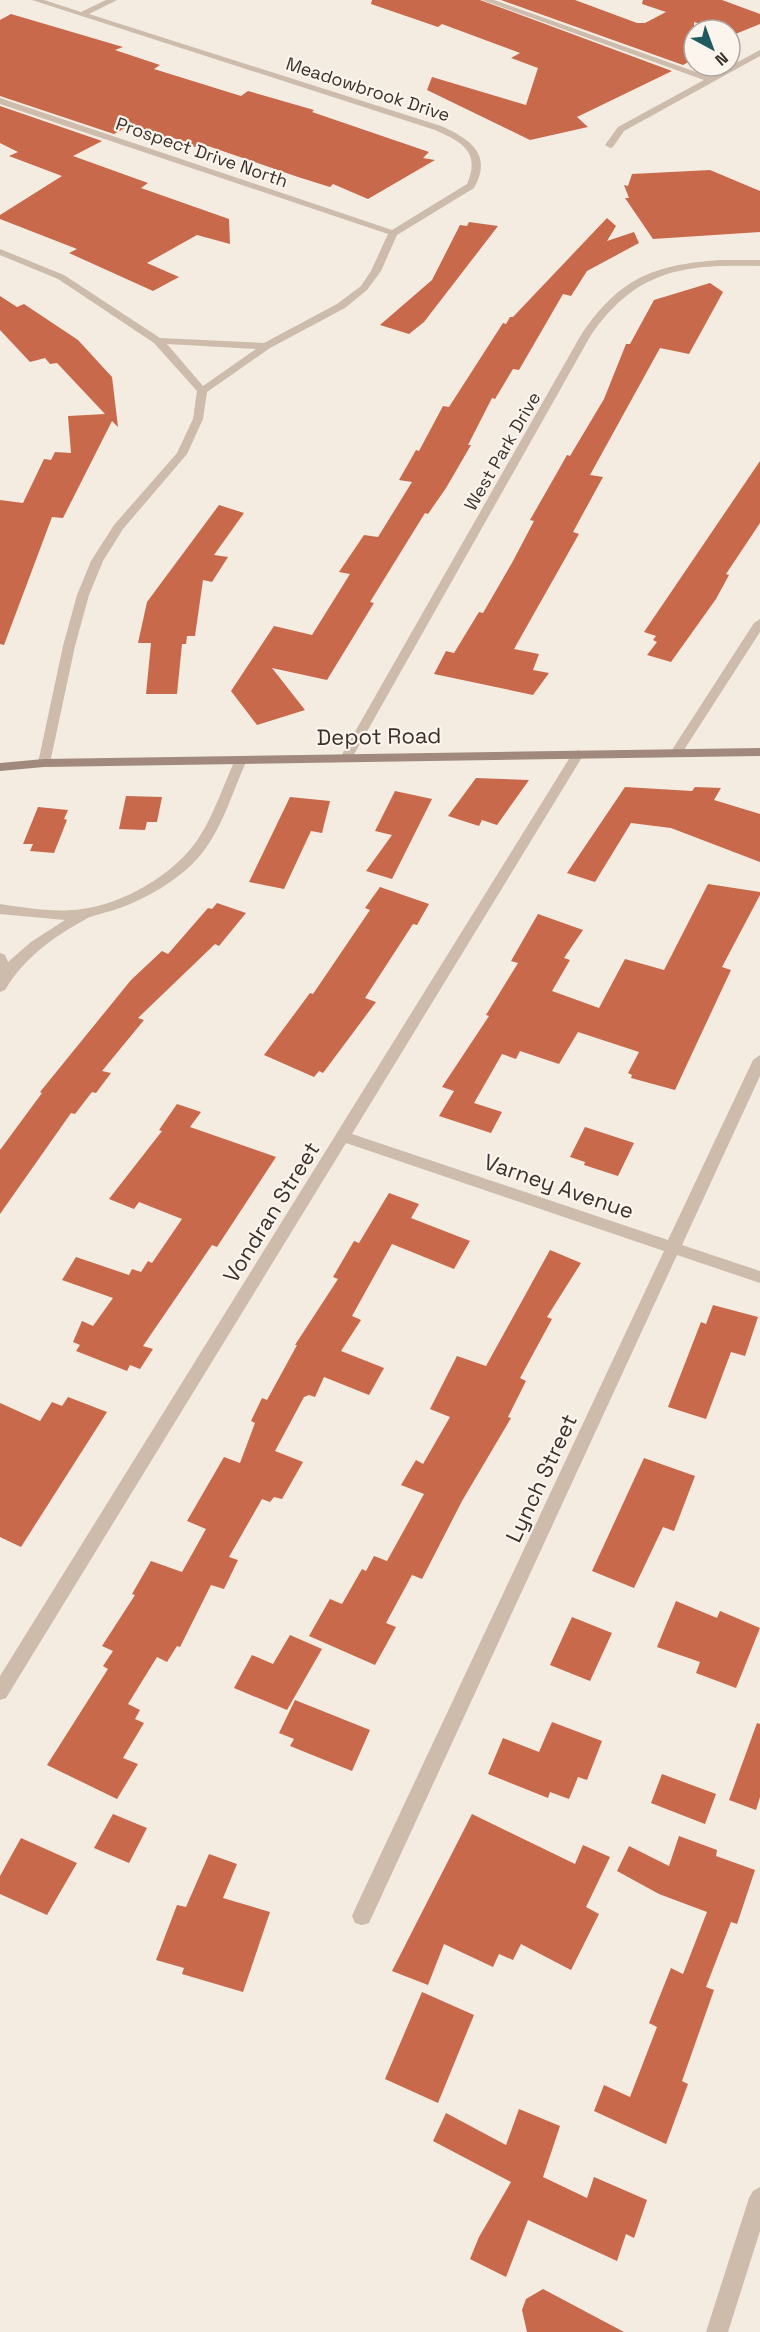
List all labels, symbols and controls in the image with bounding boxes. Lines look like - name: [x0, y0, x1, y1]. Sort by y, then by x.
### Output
- north arrow: [682, 18, 742, 78]
- text: N: [711, 47, 732, 70]
- street label: Meadowbrook Drive: [283, 52, 453, 126]
- street label: Prospect Drive North: [113, 112, 291, 192]
- street label: West Park Drive: [459, 387, 545, 515]
- street label: Depot Road: [316, 721, 442, 751]
- street label: Vondran Street: [216, 1136, 326, 1288]
- street label: Varney Avenue: [480, 1147, 638, 1225]
- street label: Lynch Street: [499, 1409, 583, 1547]

